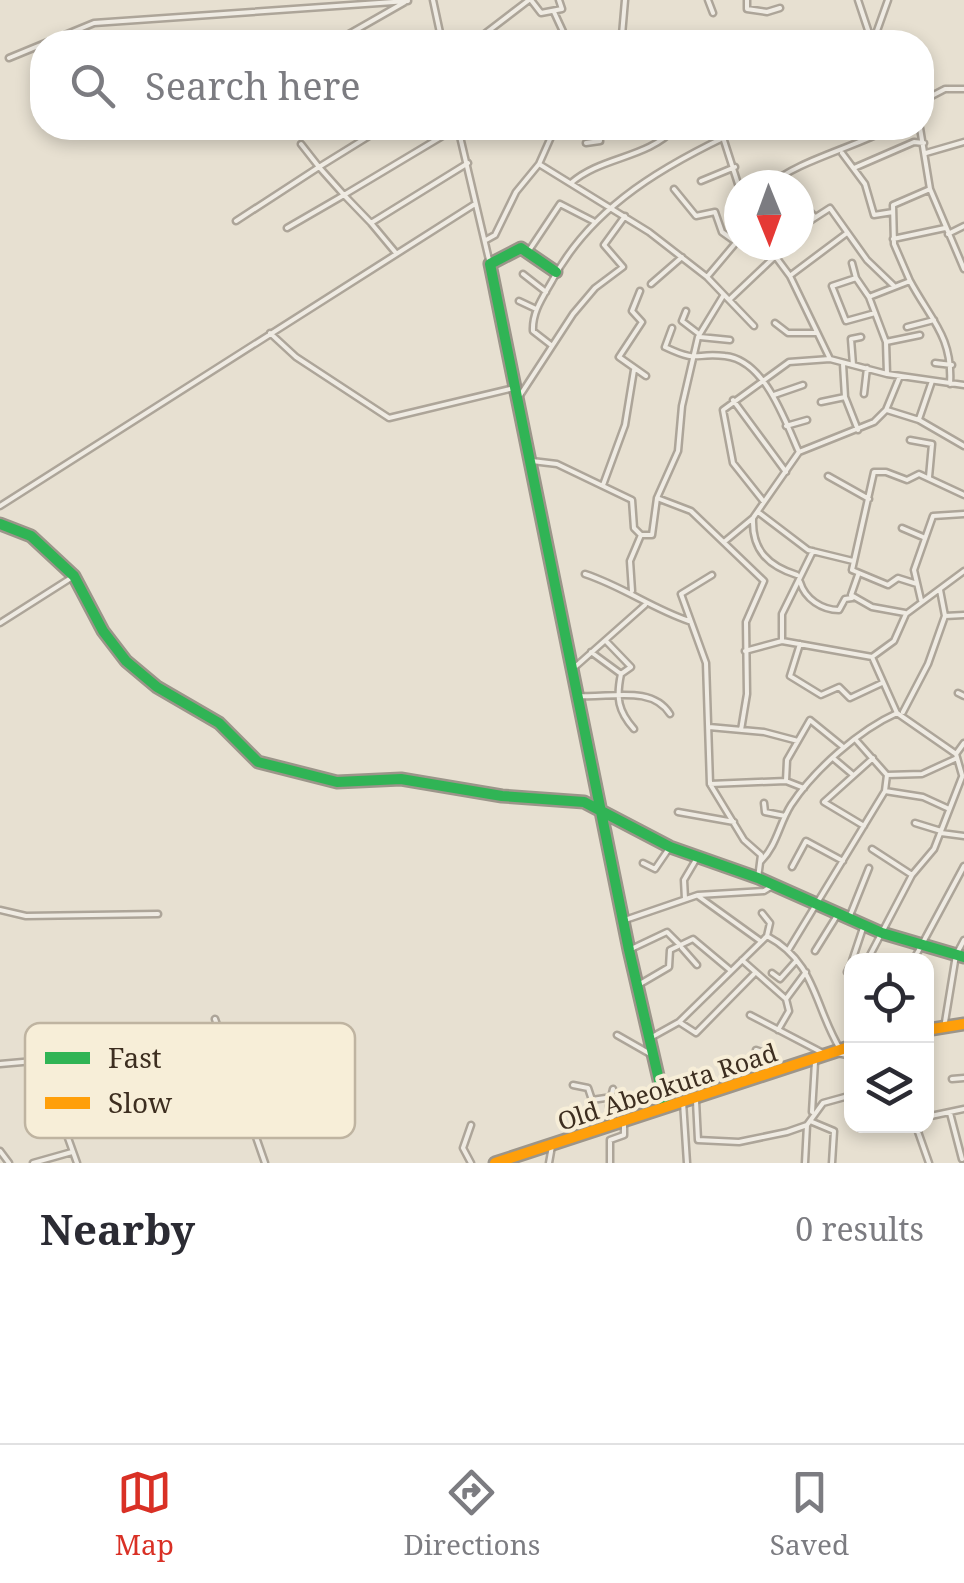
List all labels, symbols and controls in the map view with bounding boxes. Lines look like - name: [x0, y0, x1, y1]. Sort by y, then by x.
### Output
- search box: [30, 30, 934, 140]
- icon: search: [65, 58, 120, 113]
- text: Search here: [145, 59, 361, 111]
- north arrow: [724, 170, 814, 260]
- map controls: [844, 953, 934, 1133]
- button: locate: [844, 953, 934, 1043]
- legend: [25, 1023, 355, 1138]
- street label: Old Abeokuta Road: [553, 1034, 781, 1138]
- text: Fast: [108, 1038, 162, 1076]
- button: layers: [844, 1043, 934, 1133]
- text: Slow: [108, 1083, 173, 1121]
- text: Nearby: [40, 1200, 195, 1257]
- text: 0 results: [795, 1207, 924, 1250]
- tab: Map: [115, 1465, 174, 1563]
- tab: Directions: [403, 1465, 540, 1563]
- tab: Saved: [770, 1465, 849, 1563]

